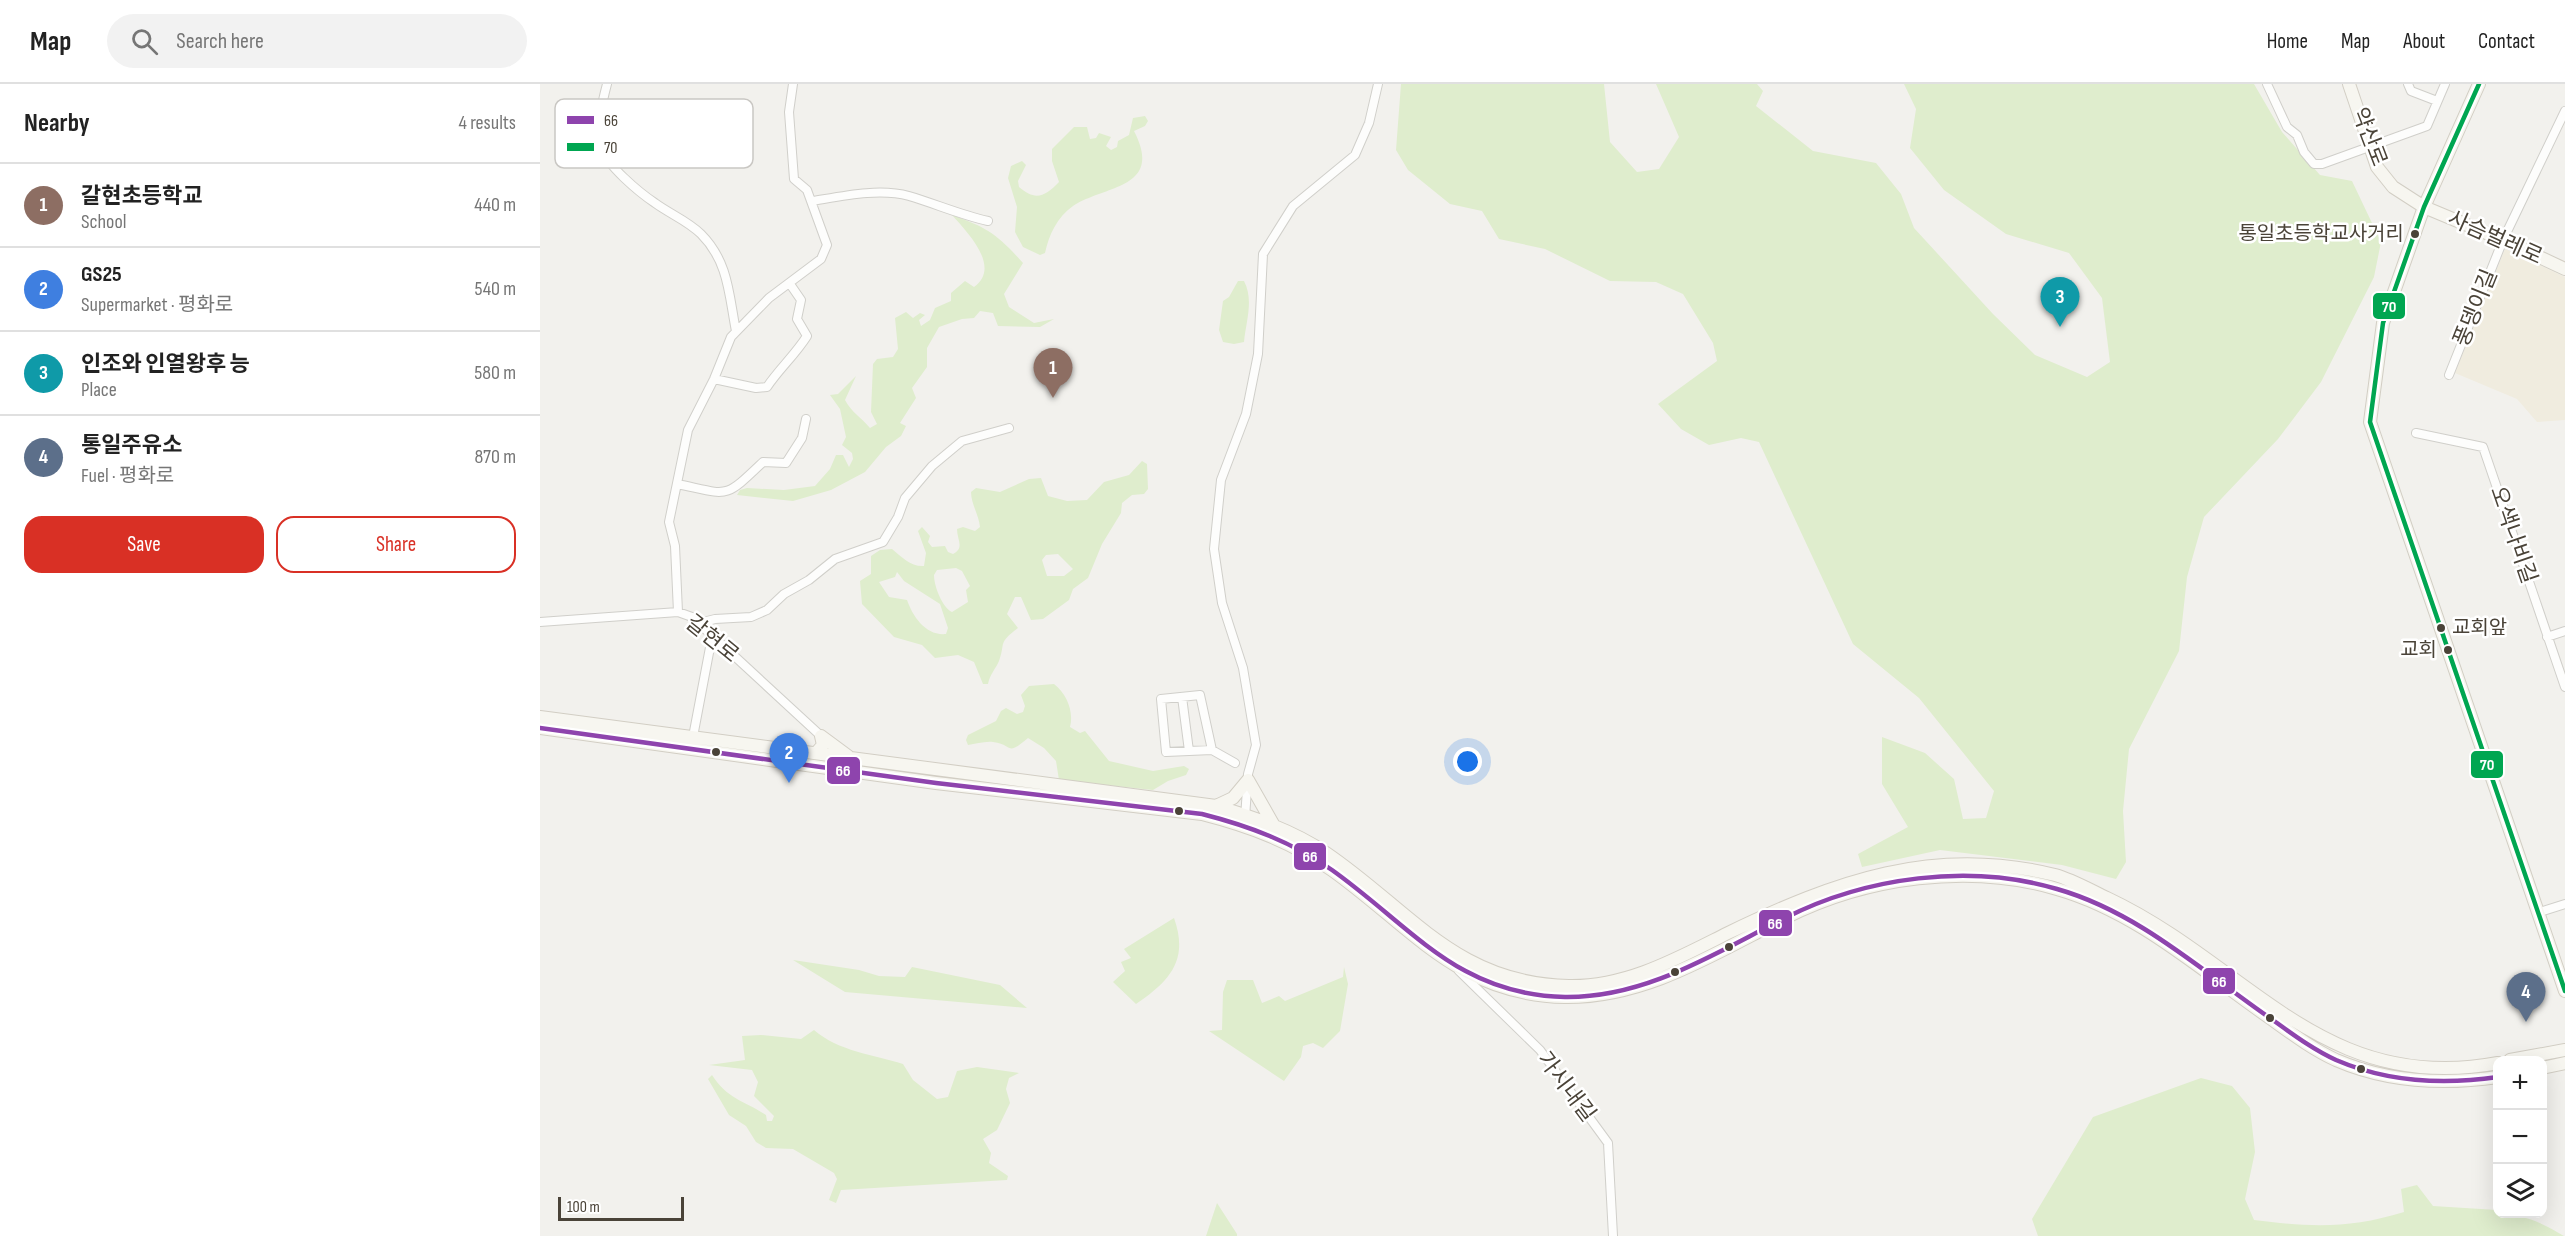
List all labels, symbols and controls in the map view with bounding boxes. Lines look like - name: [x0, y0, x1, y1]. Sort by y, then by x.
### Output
- search box: [107, 14, 527, 68]
- text: Map: [30, 25, 71, 58]
- icon: search: [128, 25, 161, 58]
- text: Search here: [176, 28, 264, 55]
- text: Home: [2267, 29, 2308, 54]
- text: Map: [2341, 29, 2370, 54]
- text: About: [2403, 29, 2445, 54]
- text: Contact: [2478, 29, 2535, 54]
- legend: [555, 99, 753, 168]
- street label: 약산로: [2346, 104, 2392, 170]
- text: Nearby: [24, 108, 90, 139]
- text: 4 results: [459, 111, 516, 135]
- text: 66: [604, 112, 618, 131]
- text: 70: [604, 139, 618, 158]
- text: 갈현초등학교: [81, 183, 202, 210]
- text: 1: [40, 193, 47, 217]
- text: 440 m: [474, 193, 516, 217]
- street label: 사슴벌레로: [2443, 205, 2547, 271]
- text: School: [81, 210, 126, 234]
- place label: 통일초등학교사거리: [2238, 222, 2404, 246]
- marker: 통일초등학교사거리: [2409, 228, 2421, 240]
- text: GS25: [81, 261, 122, 288]
- street label: 풍뎅이길: [2448, 265, 2504, 351]
- text: 2: [39, 277, 48, 301]
- text: 540 m: [475, 277, 516, 301]
- pin: 3: [2040, 278, 2080, 327]
- line badge: 70: [2372, 292, 2406, 320]
- text: Supermarket · 평화로: [81, 293, 233, 317]
- text: 70: [2382, 298, 2396, 317]
- pin: 1: [1034, 348, 1072, 398]
- text: 인조와 인열왕후 능: [81, 351, 250, 378]
- text: 3: [39, 361, 48, 385]
- text: 580 m: [474, 361, 516, 385]
- text: Place: [81, 378, 117, 402]
- text: 통일주유소: [81, 432, 182, 459]
- text: 4: [39, 445, 48, 469]
- text: 870 m: [474, 445, 516, 469]
- text: Fuel · 평화로: [81, 464, 174, 488]
- street label: 오색나비길: [2484, 483, 2542, 587]
- button: Save: [24, 516, 264, 573]
- button: Share: [276, 516, 516, 573]
- street label: 갈현로: [680, 609, 744, 669]
- place label: 교회앞: [2452, 616, 2507, 640]
- marker: 교회앞: [2435, 622, 2447, 634]
- place label: 교회: [2400, 638, 2437, 662]
- marker: 교회: [2442, 644, 2454, 656]
- pin: 2: [770, 734, 808, 783]
- unlabelled marker: [710, 746, 722, 758]
- your location: [1453, 747, 1482, 776]
- line badge: 70: [2470, 750, 2504, 779]
- line badge: 66: [826, 756, 861, 785]
- text: 70: [2480, 756, 2494, 775]
- text: 66: [835, 762, 851, 781]
- unlabelled marker: [1173, 805, 1185, 817]
- line badge: 66: [1293, 842, 1327, 871]
- text: 66: [1302, 848, 1318, 867]
- line badge: 66: [1758, 909, 1793, 937]
- text: 66: [1767, 915, 1783, 934]
- unlabelled marker: [1723, 941, 1735, 953]
- unlabelled marker: [1669, 966, 1681, 978]
- line badge: 66: [2202, 967, 2236, 995]
- pin: 4: [2506, 972, 2546, 1022]
- text: 66: [2211, 973, 2227, 992]
- unlabelled marker: [2264, 1012, 2276, 1024]
- street label: 가시내길: [1531, 1047, 1601, 1127]
- map controls: [2493, 1056, 2547, 1218]
- button: +: [2493, 1056, 2547, 1110]
- unlabelled marker: [2355, 1063, 2367, 1075]
- button: −: [2493, 1110, 2547, 1164]
- button: layers: [2493, 1164, 2547, 1218]
- scale bar: [558, 1194, 684, 1222]
- text: 100 m: [567, 1198, 600, 1217]

